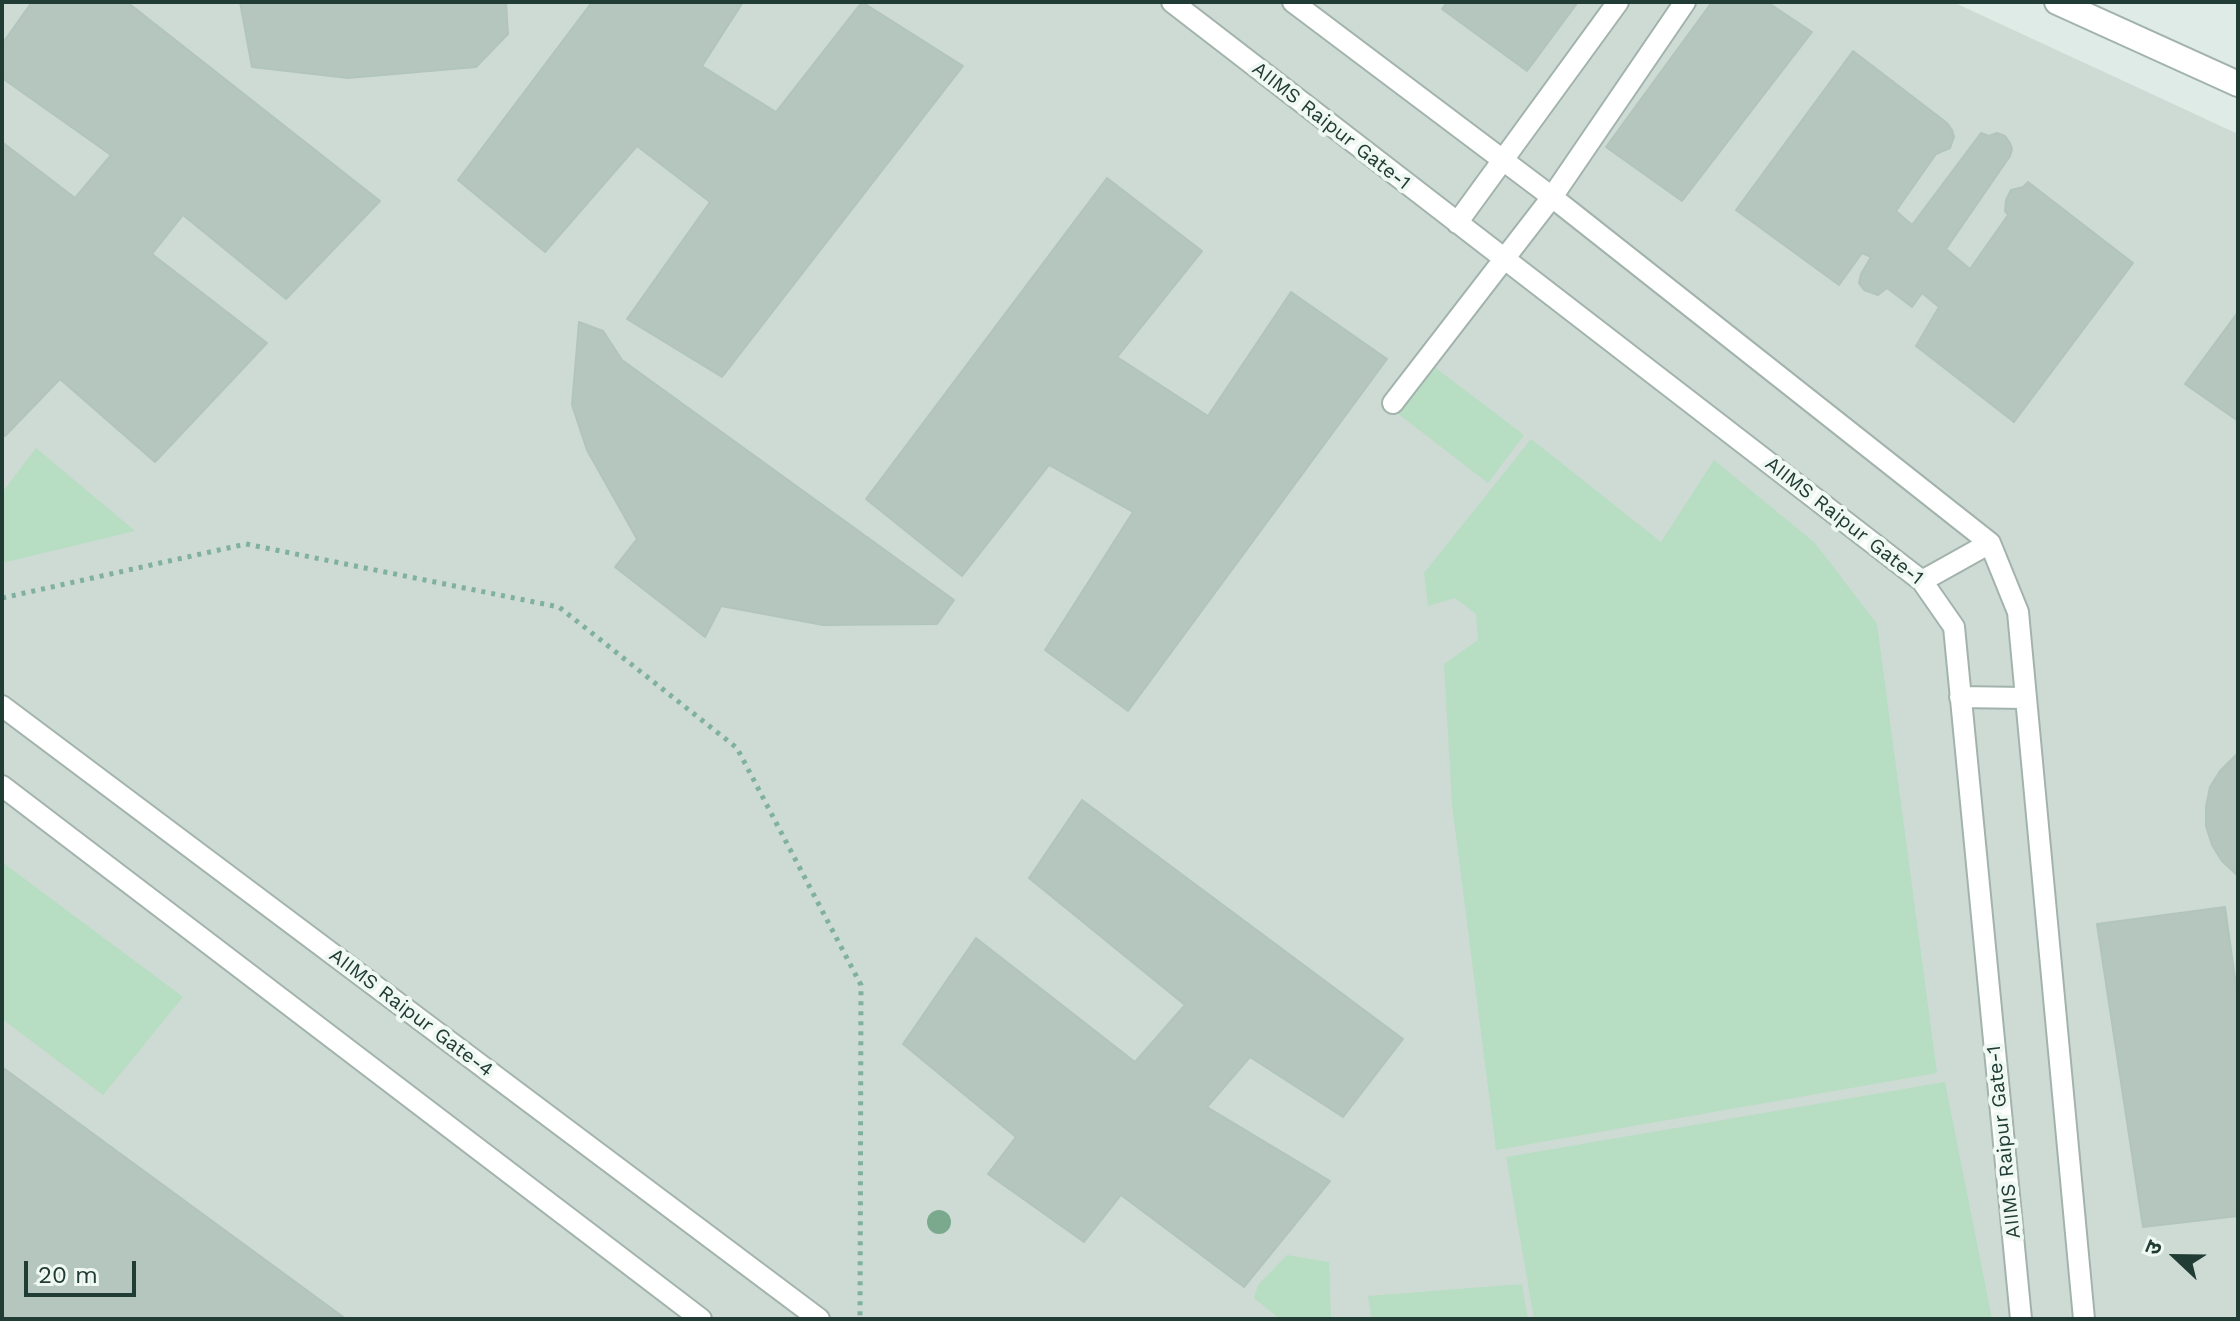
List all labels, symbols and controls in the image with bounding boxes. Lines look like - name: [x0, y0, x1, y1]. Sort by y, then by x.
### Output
- street label: AIIMS Raipur Gate-1: [1247, 57, 1415, 195]
- street label: AIIMS Raipur Gate-1: [1760, 452, 1928, 590]
- street label: AIIMS Raipur Gate-4: [324, 943, 498, 1083]
- street label: AIIMS Raipur Gate-1: [1982, 1044, 2026, 1240]
- north arrow: [2136, 1217, 2216, 1297]
- text: उ: [2139, 1237, 2167, 1258]
- scale bar: [28, 1245, 140, 1295]
- text: 20 m: [38, 1261, 98, 1289]

